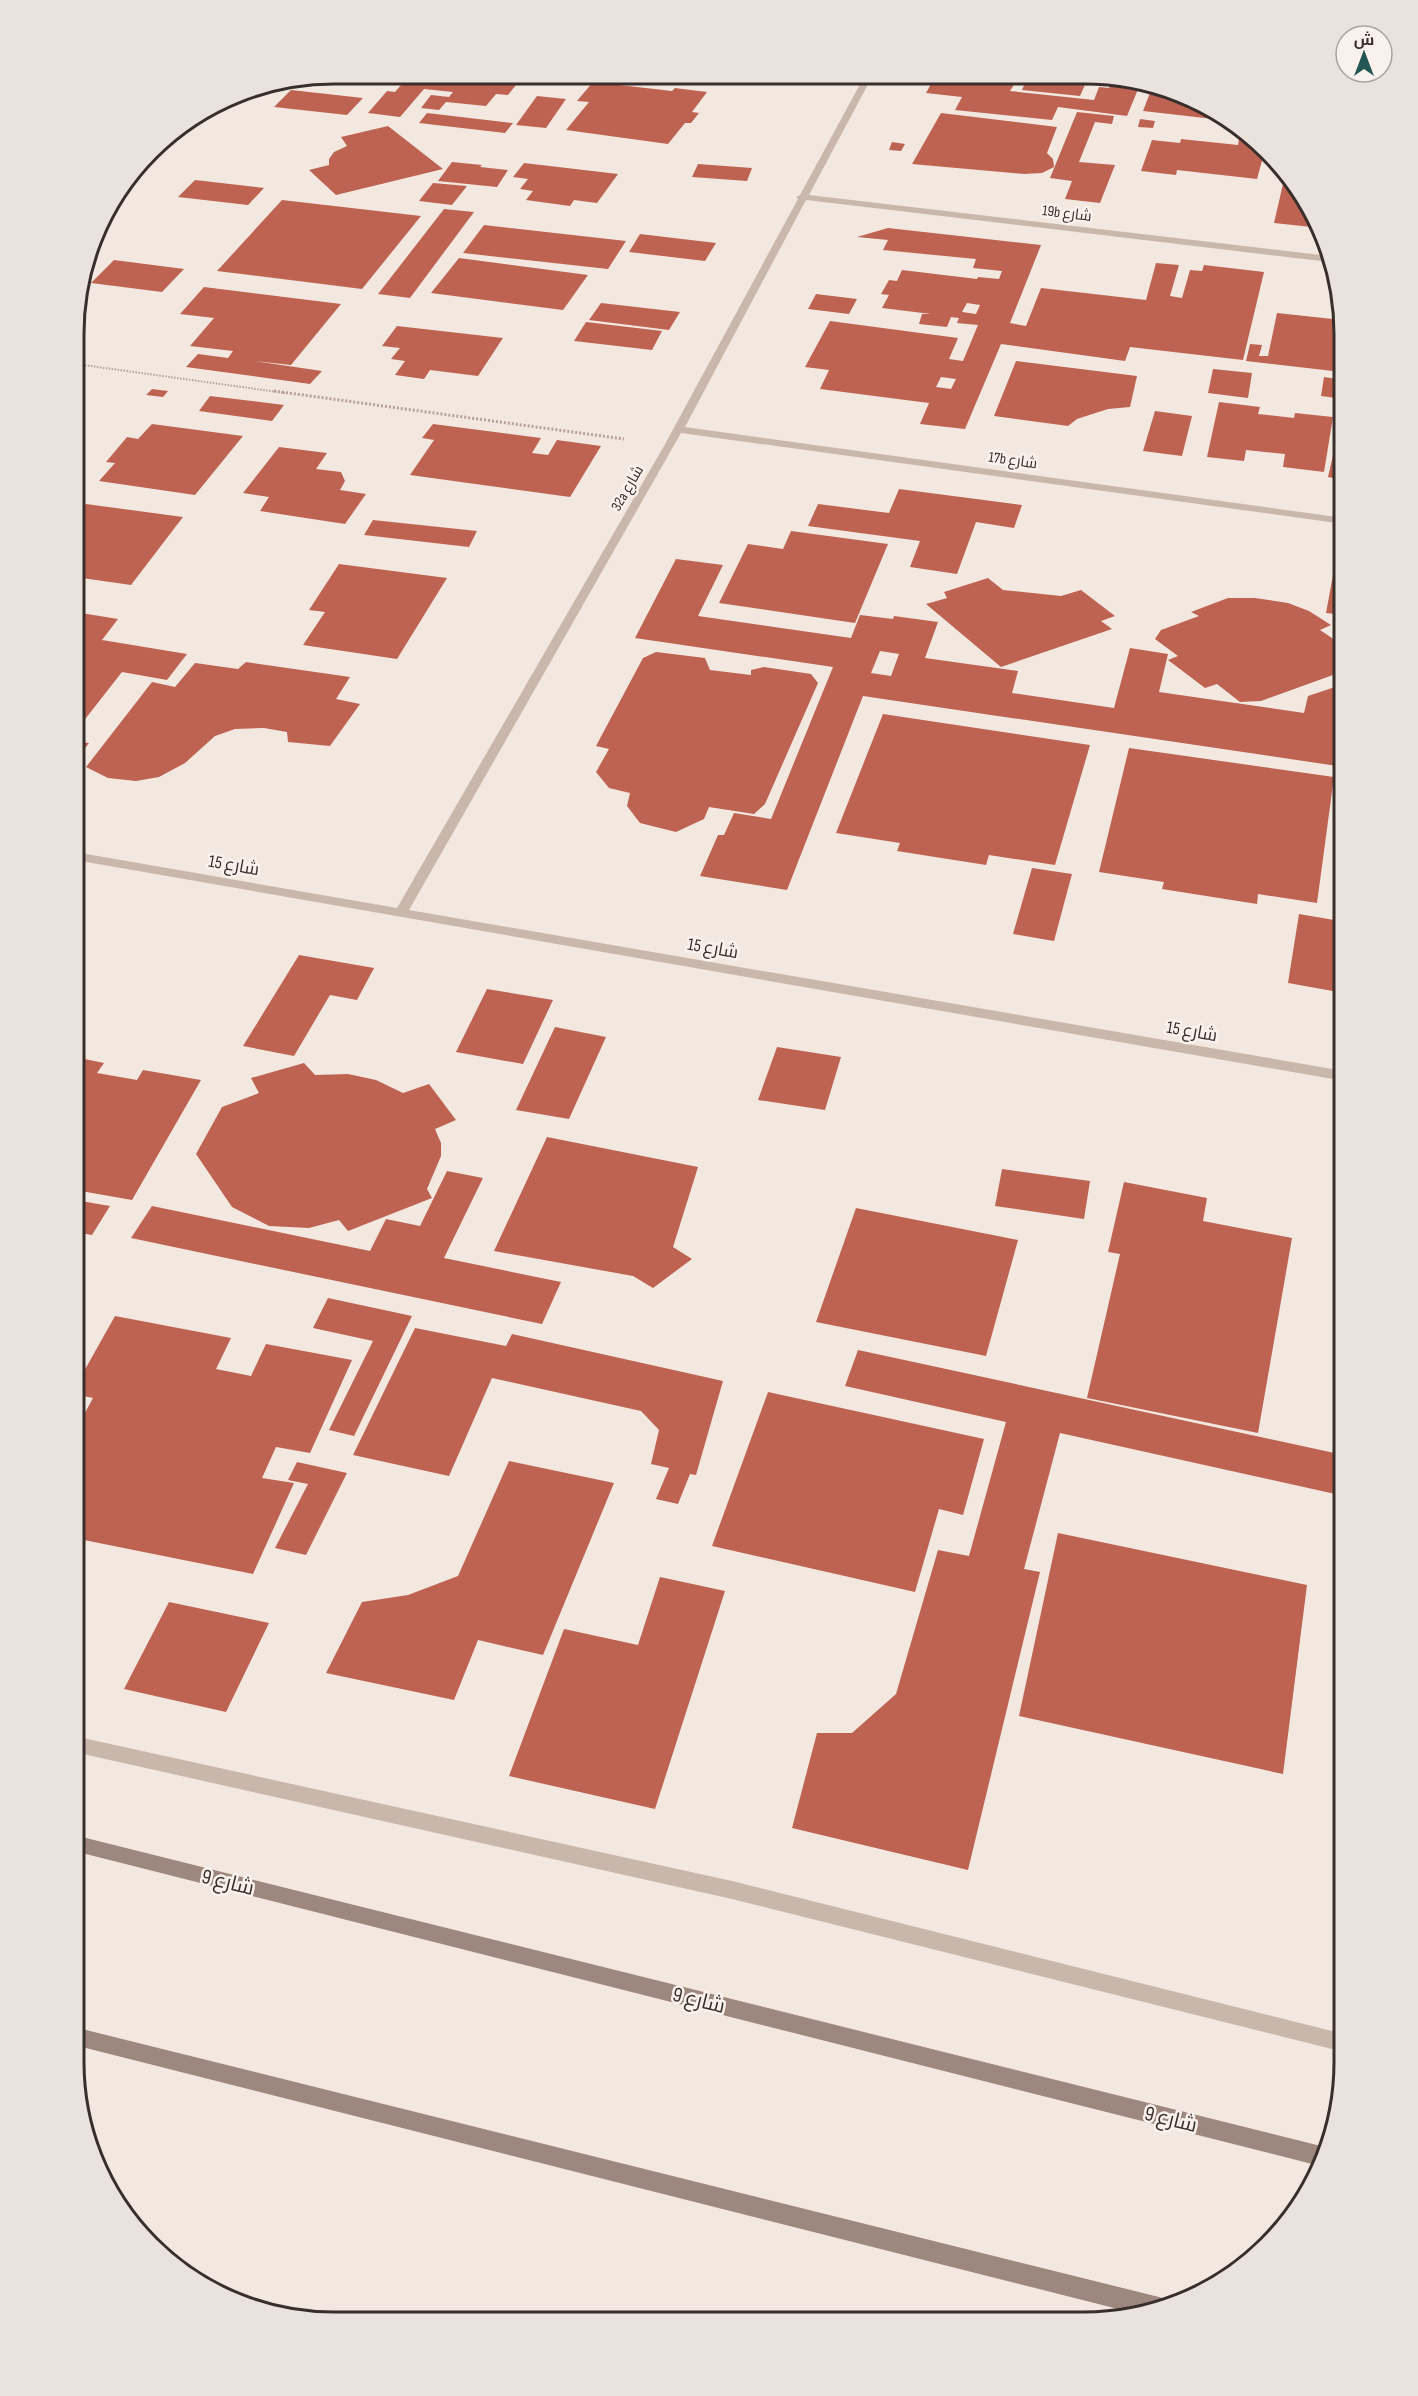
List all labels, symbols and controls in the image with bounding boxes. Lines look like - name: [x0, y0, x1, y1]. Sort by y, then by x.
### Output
- north arrow: [1334, 24, 1394, 84]
- text: ش: [1354, 31, 1374, 50]
- street label: 19b شارع: [1041, 201, 1093, 227]
- street label: 17b شارع: [987, 448, 1038, 474]
- street label: 32a شارع: [607, 462, 649, 515]
- street label: شارع 15: [207, 851, 261, 881]
- street label: شارع 15: [686, 934, 740, 964]
- street label: شارع 15: [1165, 1017, 1219, 1047]
- street label: شارع 9: [199, 1864, 257, 1902]
- street label: شارع 9: [670, 1982, 728, 2020]
- street label: شارع 9: [1142, 2101, 1200, 2139]

